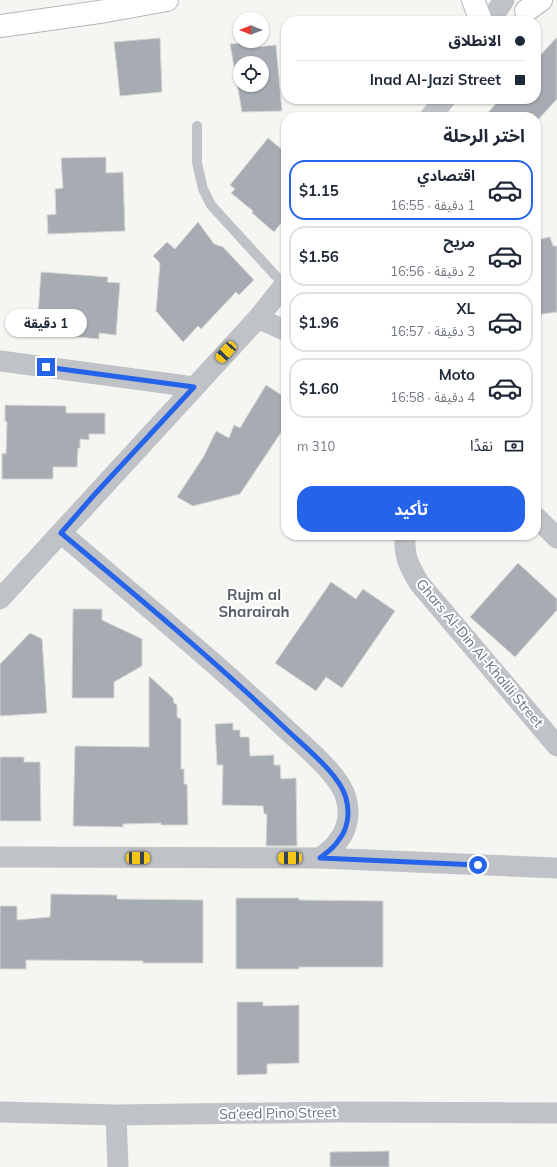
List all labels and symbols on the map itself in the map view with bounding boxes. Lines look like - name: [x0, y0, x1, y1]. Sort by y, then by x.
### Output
- north arrow: [233, 12, 269, 48]
- callout: 1 دقيقة: [5, 309, 87, 337]
- car: [214, 339, 238, 365]
- route end: [37, 358, 55, 376]
- street label: Ghars Al-Din Al-Khalili Street: [413, 575, 548, 731]
- district label: Rujm al Sharairah: [218, 585, 290, 621]
- car: [126, 852, 150, 864]
- car: [278, 852, 302, 864]
- route start: [469, 856, 487, 874]
- street label: Sa‘eed Pino Street: [219, 1103, 337, 1123]

